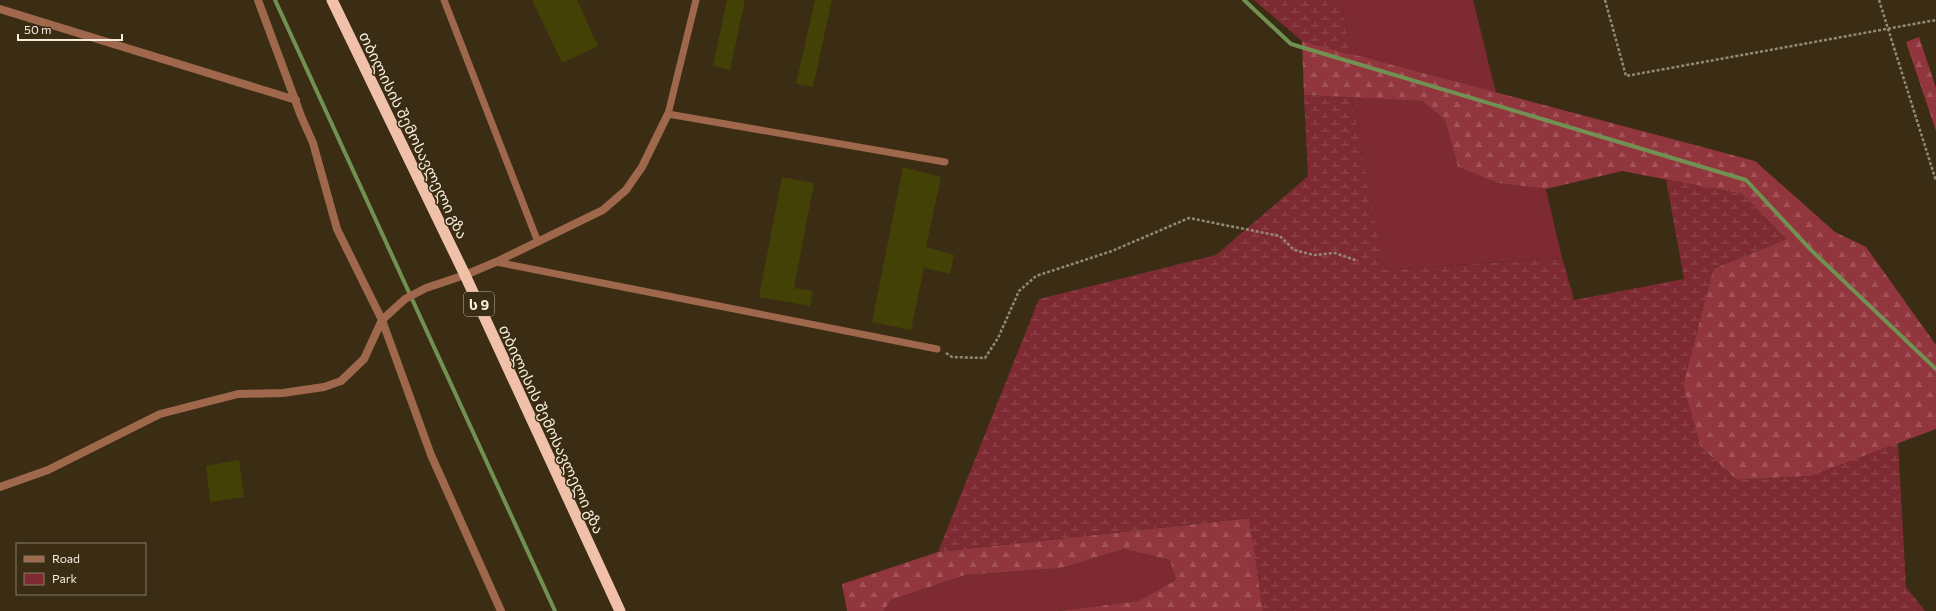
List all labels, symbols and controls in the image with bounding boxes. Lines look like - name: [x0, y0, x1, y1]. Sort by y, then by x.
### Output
- scale bar: [18, 16, 122, 42]
- text: 50 m: [24, 22, 52, 36]
- street label: თბილისის შემოსავლელი გზა: [355, 28, 472, 242]
- road number: ს 9: [464, 292, 494, 316]
- street label: თბილისის შემოსავლელი გზა: [495, 322, 608, 537]
- legend: [16, 543, 146, 595]
- text: Road: [52, 551, 80, 565]
- text: Park: [52, 571, 78, 585]

